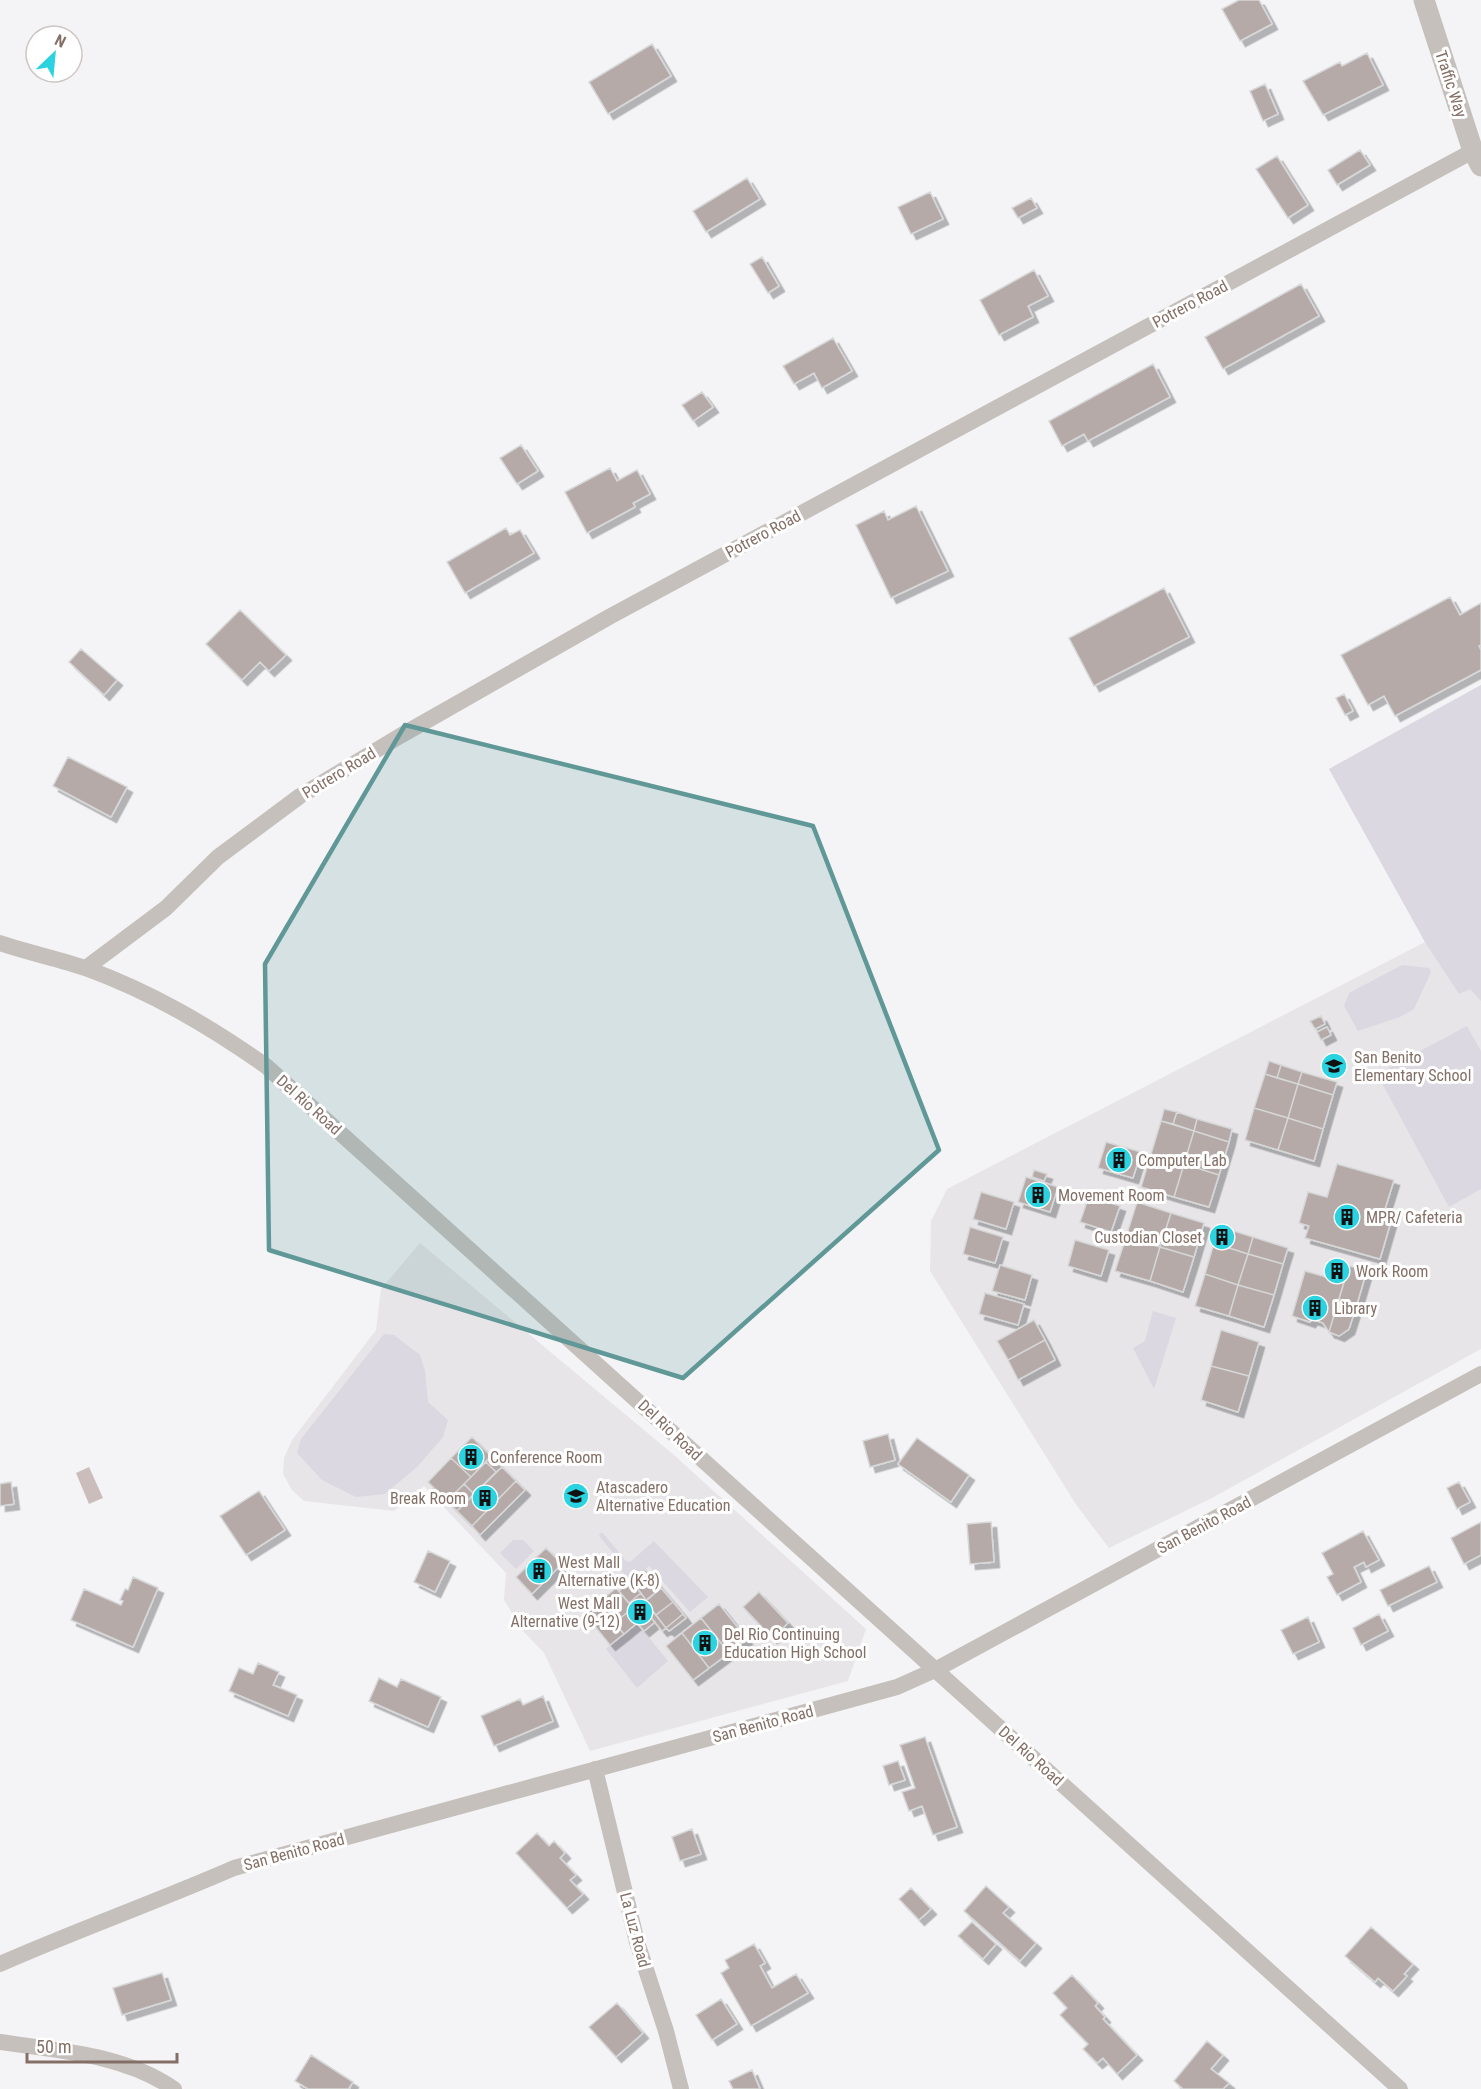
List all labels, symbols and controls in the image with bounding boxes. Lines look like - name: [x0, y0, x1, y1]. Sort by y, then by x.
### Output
- north arrow: [24, 24, 84, 84]
- text: N: [52, 30, 69, 52]
- street label: Traffic Way: [1431, 48, 1471, 120]
- street label: Potrero Road: [1149, 276, 1231, 332]
- street label: Potrero Road: [722, 506, 804, 562]
- street label: Potrero Road: [299, 744, 379, 802]
- place label: San Benito Elementary School: [1354, 1048, 1471, 1085]
- school or university icon: San Benito Elementary School: [1319, 1051, 1349, 1081]
- street label: Del Rio Road: [273, 1071, 345, 1139]
- building icon: Computer Lab: [1104, 1145, 1134, 1175]
- place label: Computer Lab: [1138, 1151, 1227, 1170]
- building icon: Movement Room: [1023, 1180, 1053, 1210]
- place label: Movement Room: [1058, 1186, 1165, 1205]
- building icon: MPR/ Cafeteria: [1332, 1202, 1362, 1232]
- place label: MPR/ Cafeteria: [1366, 1208, 1463, 1227]
- building icon: Custodian Closet: [1207, 1222, 1237, 1252]
- place label: Custodian Closet: [1094, 1228, 1202, 1247]
- building icon: Work Room: [1322, 1256, 1352, 1286]
- place label: Work Room: [1356, 1262, 1428, 1281]
- building icon: Library: [1300, 1293, 1330, 1323]
- place label: Library: [1334, 1299, 1377, 1318]
- street label: Del Rio Road: [634, 1396, 706, 1464]
- building icon: Conference Room: [456, 1442, 486, 1472]
- place label: Conference Room: [490, 1448, 602, 1467]
- place label: Atascadero Alternative Education: [596, 1478, 730, 1515]
- school or university icon: Atascadero Alternative Education: [561, 1481, 591, 1511]
- building icon: Break Room: [470, 1483, 500, 1513]
- place label: Break Room: [390, 1489, 466, 1508]
- street label: San Benito Road: [1154, 1492, 1254, 1558]
- place label: West Mall Alternative (K-8): [558, 1553, 660, 1590]
- building icon: West Mall Alternative (K-8): [524, 1556, 554, 1586]
- place label: West Mall Alternative (9-12): [510, 1594, 620, 1631]
- building icon: West Mall Alternative (9-12): [625, 1597, 655, 1627]
- place label: Del Rio Continuing Education High School: [724, 1625, 866, 1662]
- building icon: Del Rio Continuing Education High School: [690, 1628, 720, 1658]
- street label: San Benito Road: [711, 1701, 815, 1747]
- street label: Del Rio Road: [995, 1722, 1067, 1790]
- street label: San Benito Road: [242, 1829, 346, 1875]
- street label: La Luz Road: [616, 1890, 654, 1970]
- scale bar: [27, 2026, 177, 2064]
- text: 50 m: [36, 2036, 71, 2057]

